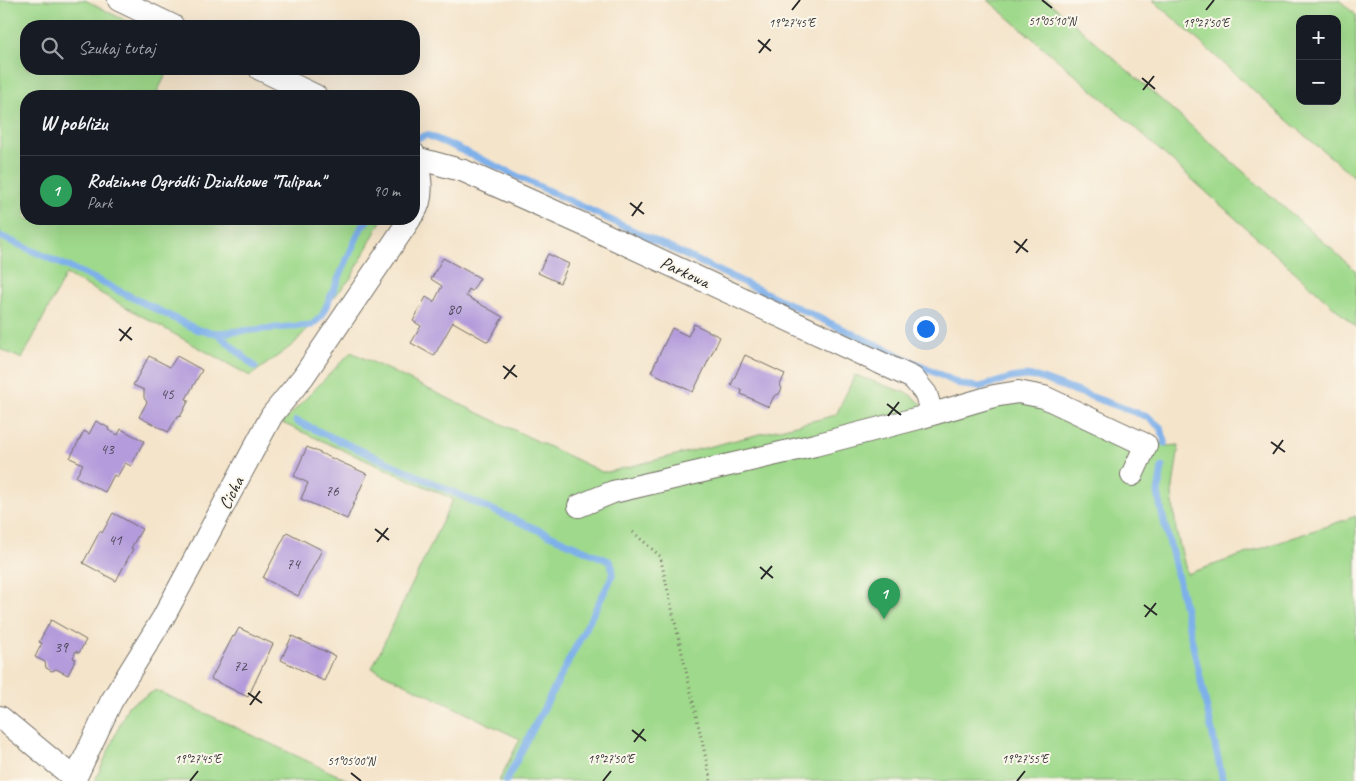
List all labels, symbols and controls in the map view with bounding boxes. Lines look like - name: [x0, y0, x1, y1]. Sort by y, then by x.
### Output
- text: 51°05'10"N: [1028, 13, 1077, 29]
- text: 19°27'45"E: [769, 15, 817, 31]
- text: 19°27'50"E: [1183, 15, 1231, 31]
- map controls: [1296, 15, 1341, 105]
- button: +: [1296, 15, 1341, 60]
- search box: [20, 20, 420, 75]
- icon: search: [38, 34, 66, 62]
- text: Szukaj tutaj: [78, 36, 155, 60]
- button: −: [1296, 60, 1341, 105]
- text: W pobliżu: [40, 110, 107, 136]
- text: Rodzinne Ogródki Działkowe "Tulipan": [87, 169, 325, 193]
- text: 1: [52, 181, 60, 201]
- text: 90 m: [373, 181, 400, 201]
- text: Park: [87, 193, 112, 213]
- street label: Parkowa: [657, 251, 714, 294]
- house number: 80: [447, 300, 462, 319]
- your location: [913, 316, 939, 342]
- house number: 45: [160, 385, 175, 404]
- house number: 43: [100, 440, 115, 459]
- street label: Cicha: [213, 471, 249, 513]
- house number: 76: [325, 482, 340, 501]
- house number: 41: [108, 531, 123, 550]
- house number: 74: [286, 555, 301, 574]
- pin: 1: [868, 578, 900, 619]
- house number: 39: [54, 638, 69, 657]
- house number: 72: [233, 657, 248, 676]
- text: 19°27'45"E: [175, 751, 223, 767]
- text: 19°27'50"E: [588, 751, 636, 767]
- text: 19°27'55"E: [1002, 751, 1050, 767]
- text: 51°05'00"N: [327, 753, 376, 769]

